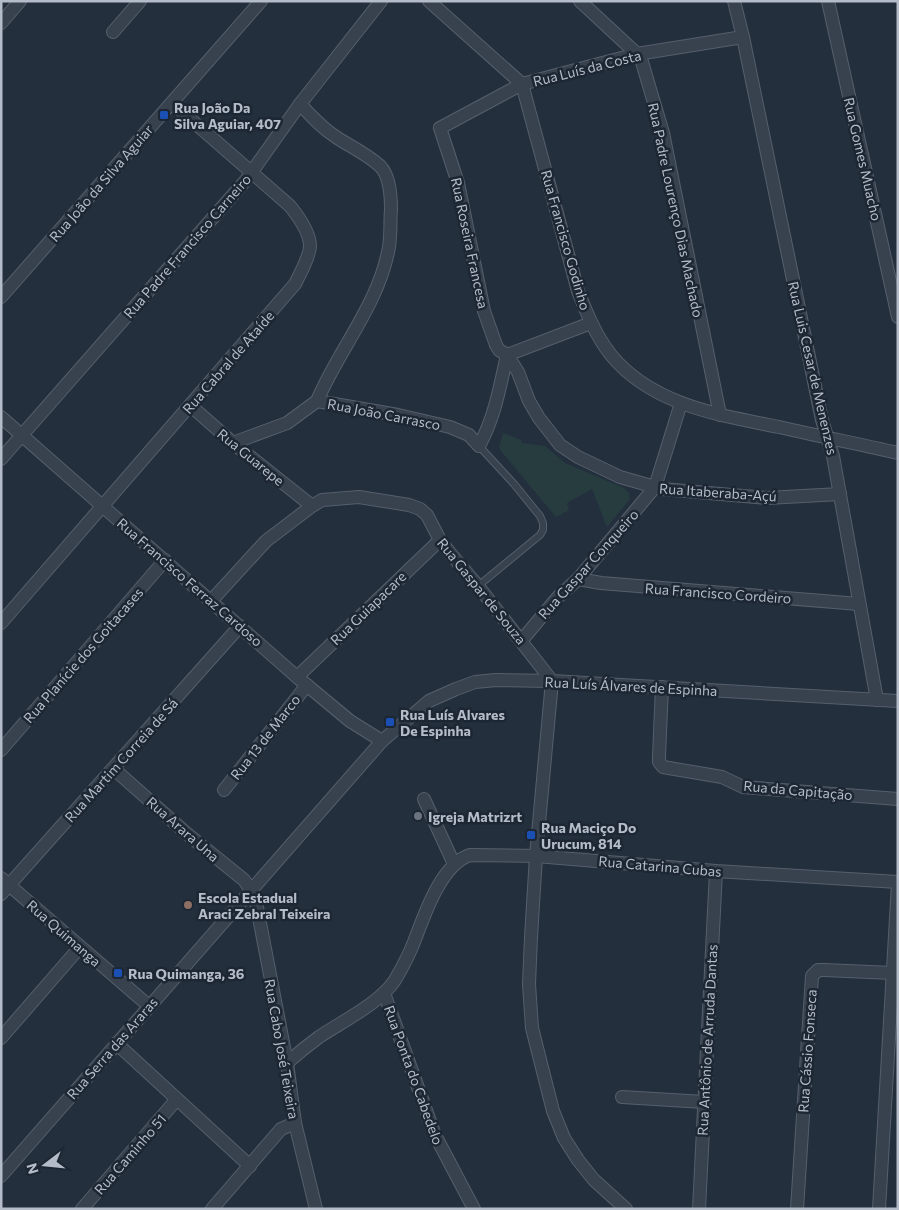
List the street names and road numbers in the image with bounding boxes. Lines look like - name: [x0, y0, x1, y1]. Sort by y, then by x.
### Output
- street label: Rua Luís da Costa: [531, 46, 643, 90]
- street label: Rua Gomes Muacho: [841, 96, 885, 222]
- street label: Rua Padre Lourenço Dias Machado: [645, 101, 707, 319]
- street label: Rua João da Silva Aguiar: [45, 121, 157, 245]
- street label: Rua Francisco Godinho: [538, 168, 594, 312]
- street label: Rua Padre Francisco Carneiro: [120, 170, 254, 322]
- street label: Rua Roseira Francesa: [448, 176, 492, 310]
- street label: Rua Luis Cesar de Menenzes: [785, 280, 841, 456]
- street label: Rua Cabral de Ataíde: [179, 307, 277, 417]
- street label: Rua João Carrasco: [326, 395, 442, 433]
- street label: Rua Guarepe: [214, 425, 288, 489]
- street label: Rua Itaberaba-Açú: [659, 479, 777, 505]
- street label: Rua Gaspar Conqueiro: [534, 506, 642, 622]
- street label: Rua Francisco Ferraz Cardoso: [114, 514, 266, 650]
- street label: Rua Gaspar de Souza: [434, 534, 530, 648]
- street label: Rua Guiapacare: [327, 568, 409, 648]
- street label: Rua Francisco Cordeiro: [644, 579, 792, 607]
- street label: Rua Planície dos Goitacases: [20, 584, 146, 726]
- street label: Rua Luís Álvares de Espinha: [544, 673, 718, 699]
- street label: Rua 13 de Marco: [227, 691, 303, 783]
- street label: Rua Martim Correia de Sá: [61, 694, 181, 826]
- street label: Rua da Capitação: [743, 777, 853, 803]
- street label: Rua Arara Una: [143, 793, 223, 865]
- street label: Rua Catarina Cubas: [598, 852, 722, 880]
- street label: Rua Quimanga: [24, 896, 104, 970]
- street label: Rua Antônio de Arruda Dantas: [694, 944, 720, 1136]
- street label: Rua Cabo José Teixeira: [261, 978, 303, 1120]
- street label: Rua Cássio Fonseca: [794, 989, 820, 1113]
- street label: Rua Serra das Araras: [63, 993, 161, 1103]
- street label: Rua Ponta do Cabedelo: [381, 1003, 447, 1147]
- street label: Rua Caminho 51: [90, 1110, 170, 1198]

